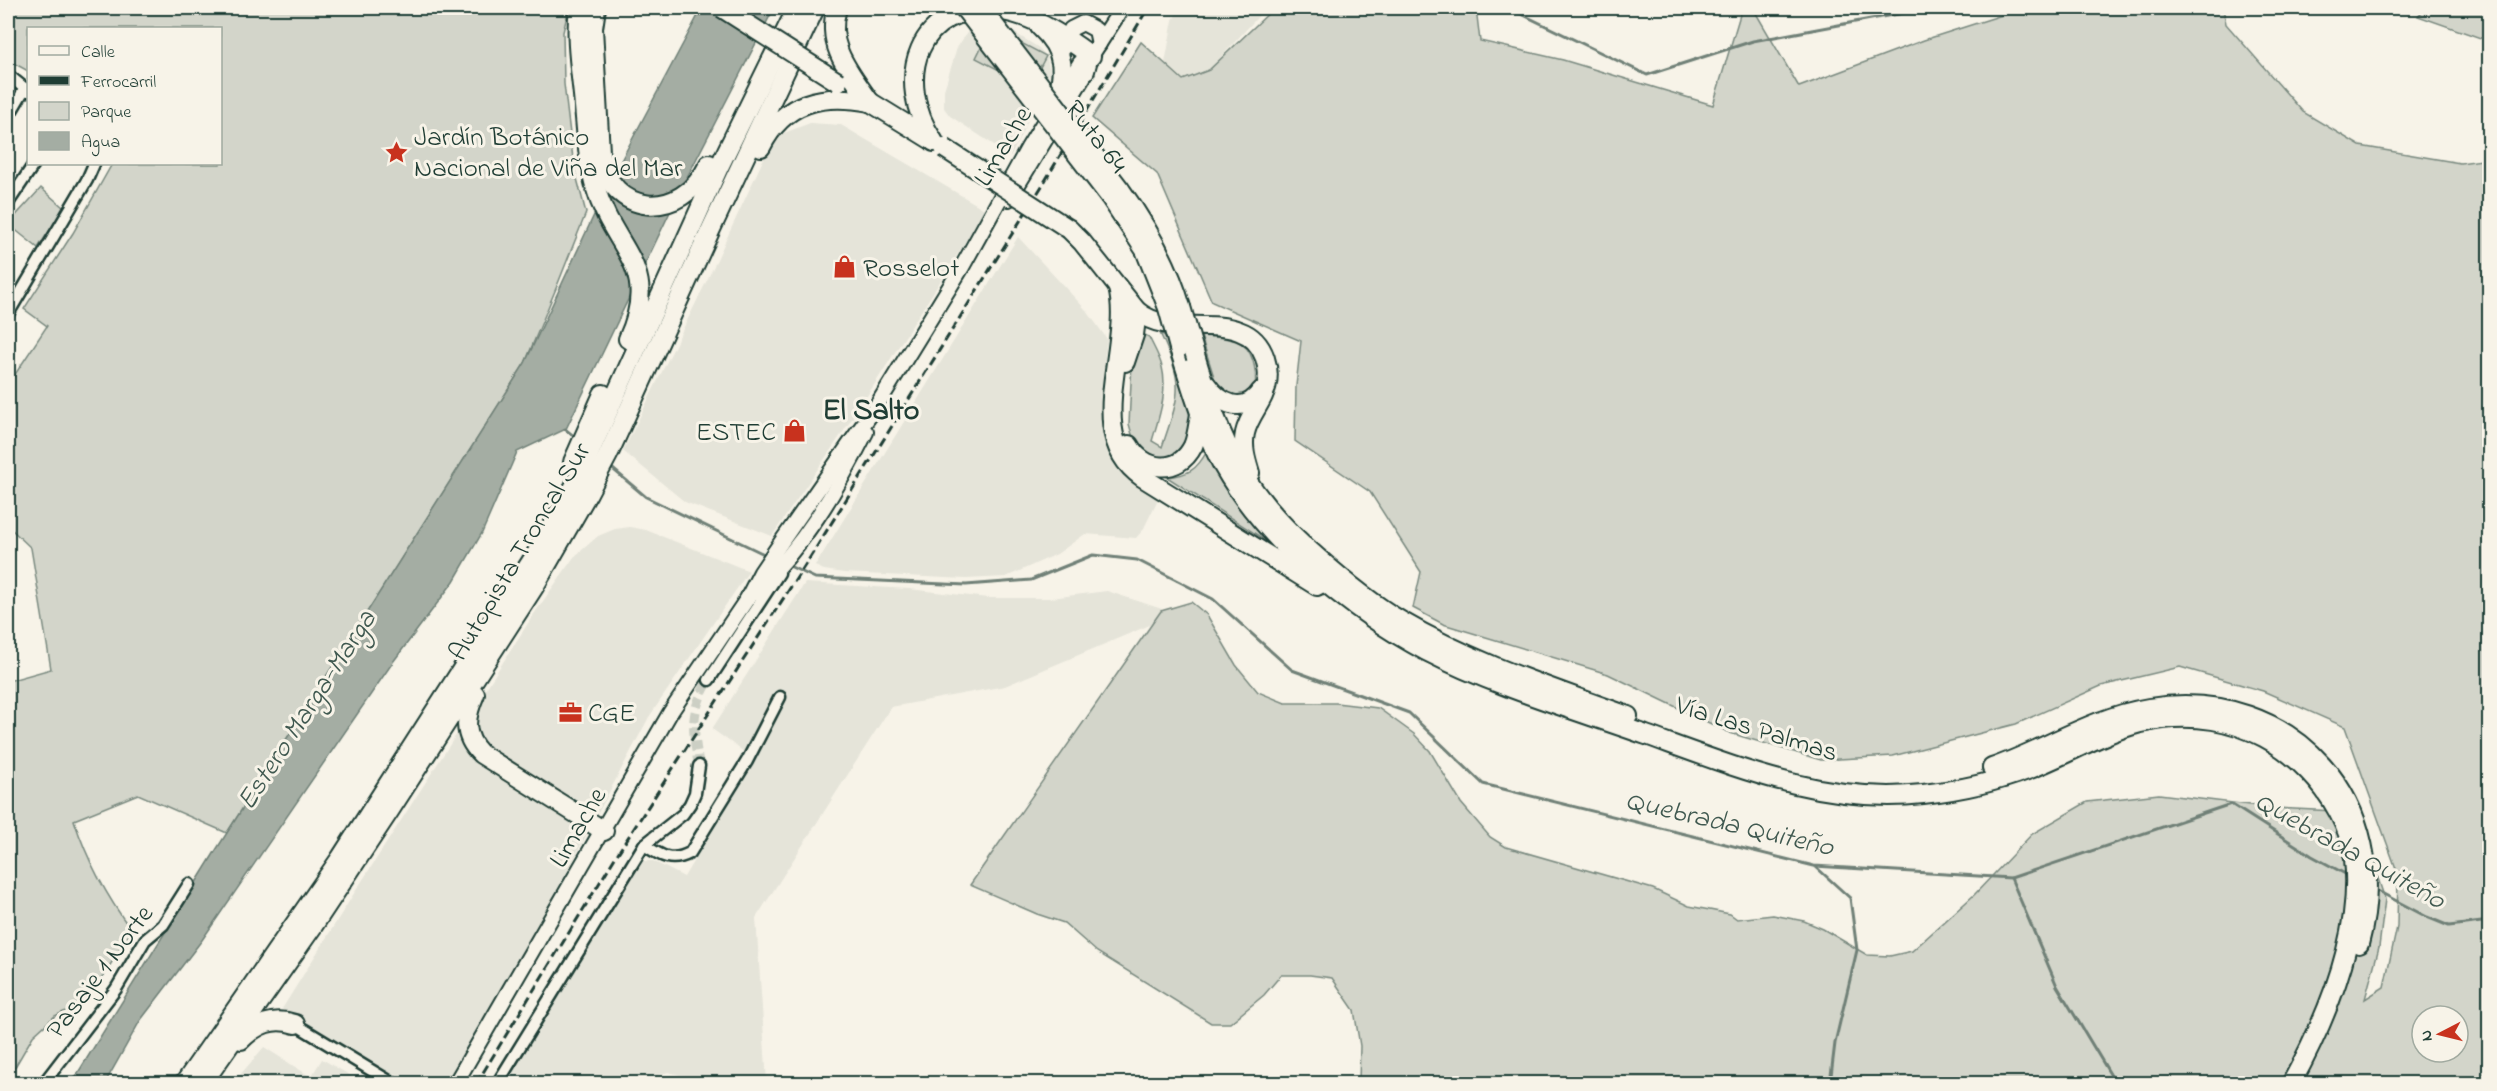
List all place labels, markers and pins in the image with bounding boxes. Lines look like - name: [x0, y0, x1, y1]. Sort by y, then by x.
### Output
- place label: Jardín Botánico Nacional de Viña del Mar: [414, 119, 683, 189]
- place icon: Jardín Botánico Nacional de Viña del Mar: [383, 139, 409, 165]
- place label: Rosselot: [863, 250, 959, 289]
- shop icon: Rosselot: [832, 254, 858, 280]
- place label: ESTEC: [696, 414, 776, 453]
- shop icon: ESTEC: [781, 418, 807, 444]
- place label: CGE: [588, 695, 635, 734]
- office icon: CGE: [557, 699, 583, 725]

